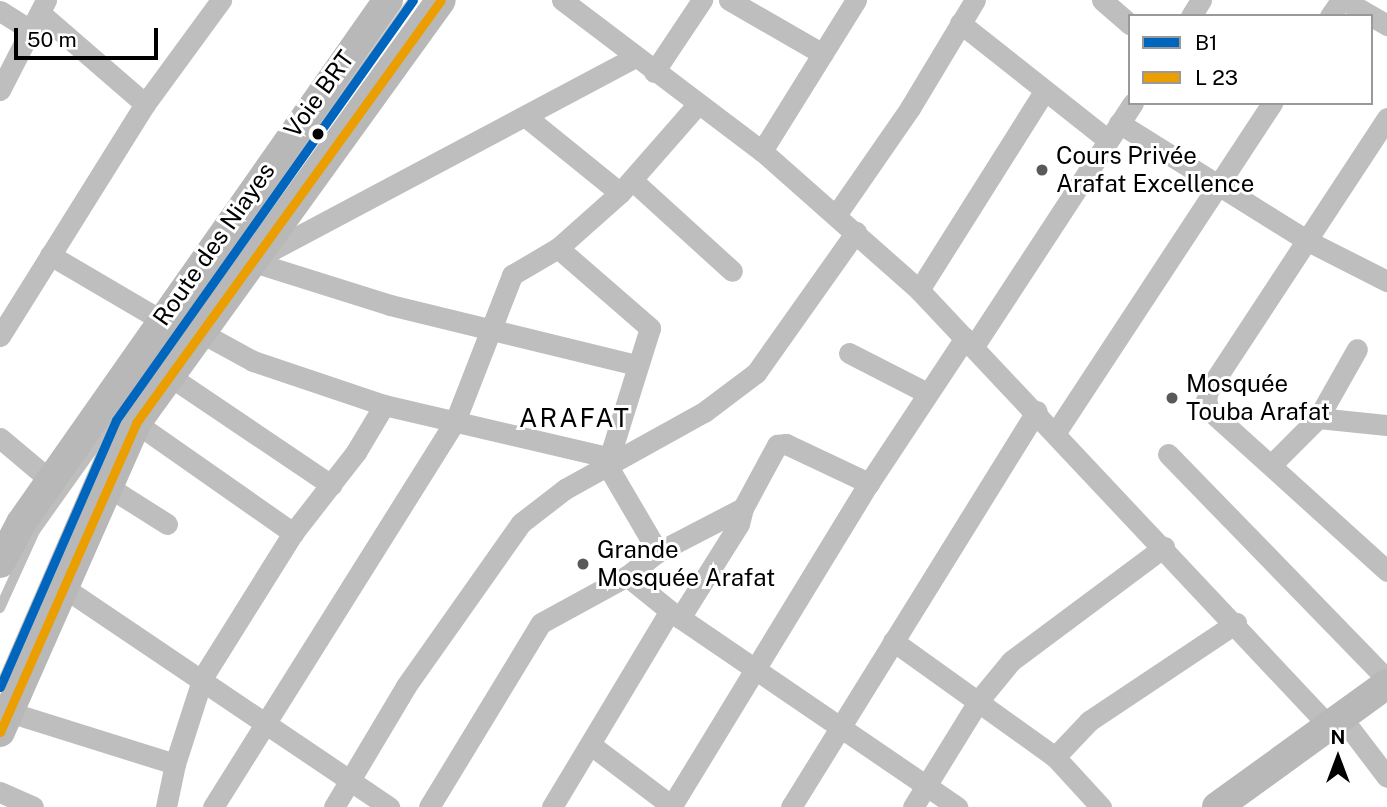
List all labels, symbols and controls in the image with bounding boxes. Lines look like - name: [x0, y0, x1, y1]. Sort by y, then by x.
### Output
- scale bar: [18, 14, 161, 58]
- legend: [1128, 14, 1373, 105]
- text: 50 m: [27, 27, 77, 52]
- text: B1: [1195, 30, 1218, 55]
- street label: Voie BRT: [278, 45, 360, 143]
- text: L 23: [1195, 65, 1238, 90]
- unlabelled marker: [311, 127, 325, 141]
- place label: Cours Privée Arafat Excellence: [1056, 142, 1254, 198]
- street label: Route des Niayes: [147, 157, 281, 331]
- marker: Cours Privée Arafat Excellence: [1034, 162, 1050, 178]
- place label: Mosquée Touba Arafat: [1186, 370, 1330, 426]
- marker: Mosquée Touba Arafat: [1164, 390, 1180, 406]
- district label: ARAFAT: [520, 402, 630, 434]
- place label: Grande Mosquée Arafat: [597, 536, 776, 592]
- marker: Grande Mosquée Arafat: [575, 556, 591, 572]
- north arrow: [1303, 723, 1373, 793]
- text: N: [1331, 726, 1345, 748]

